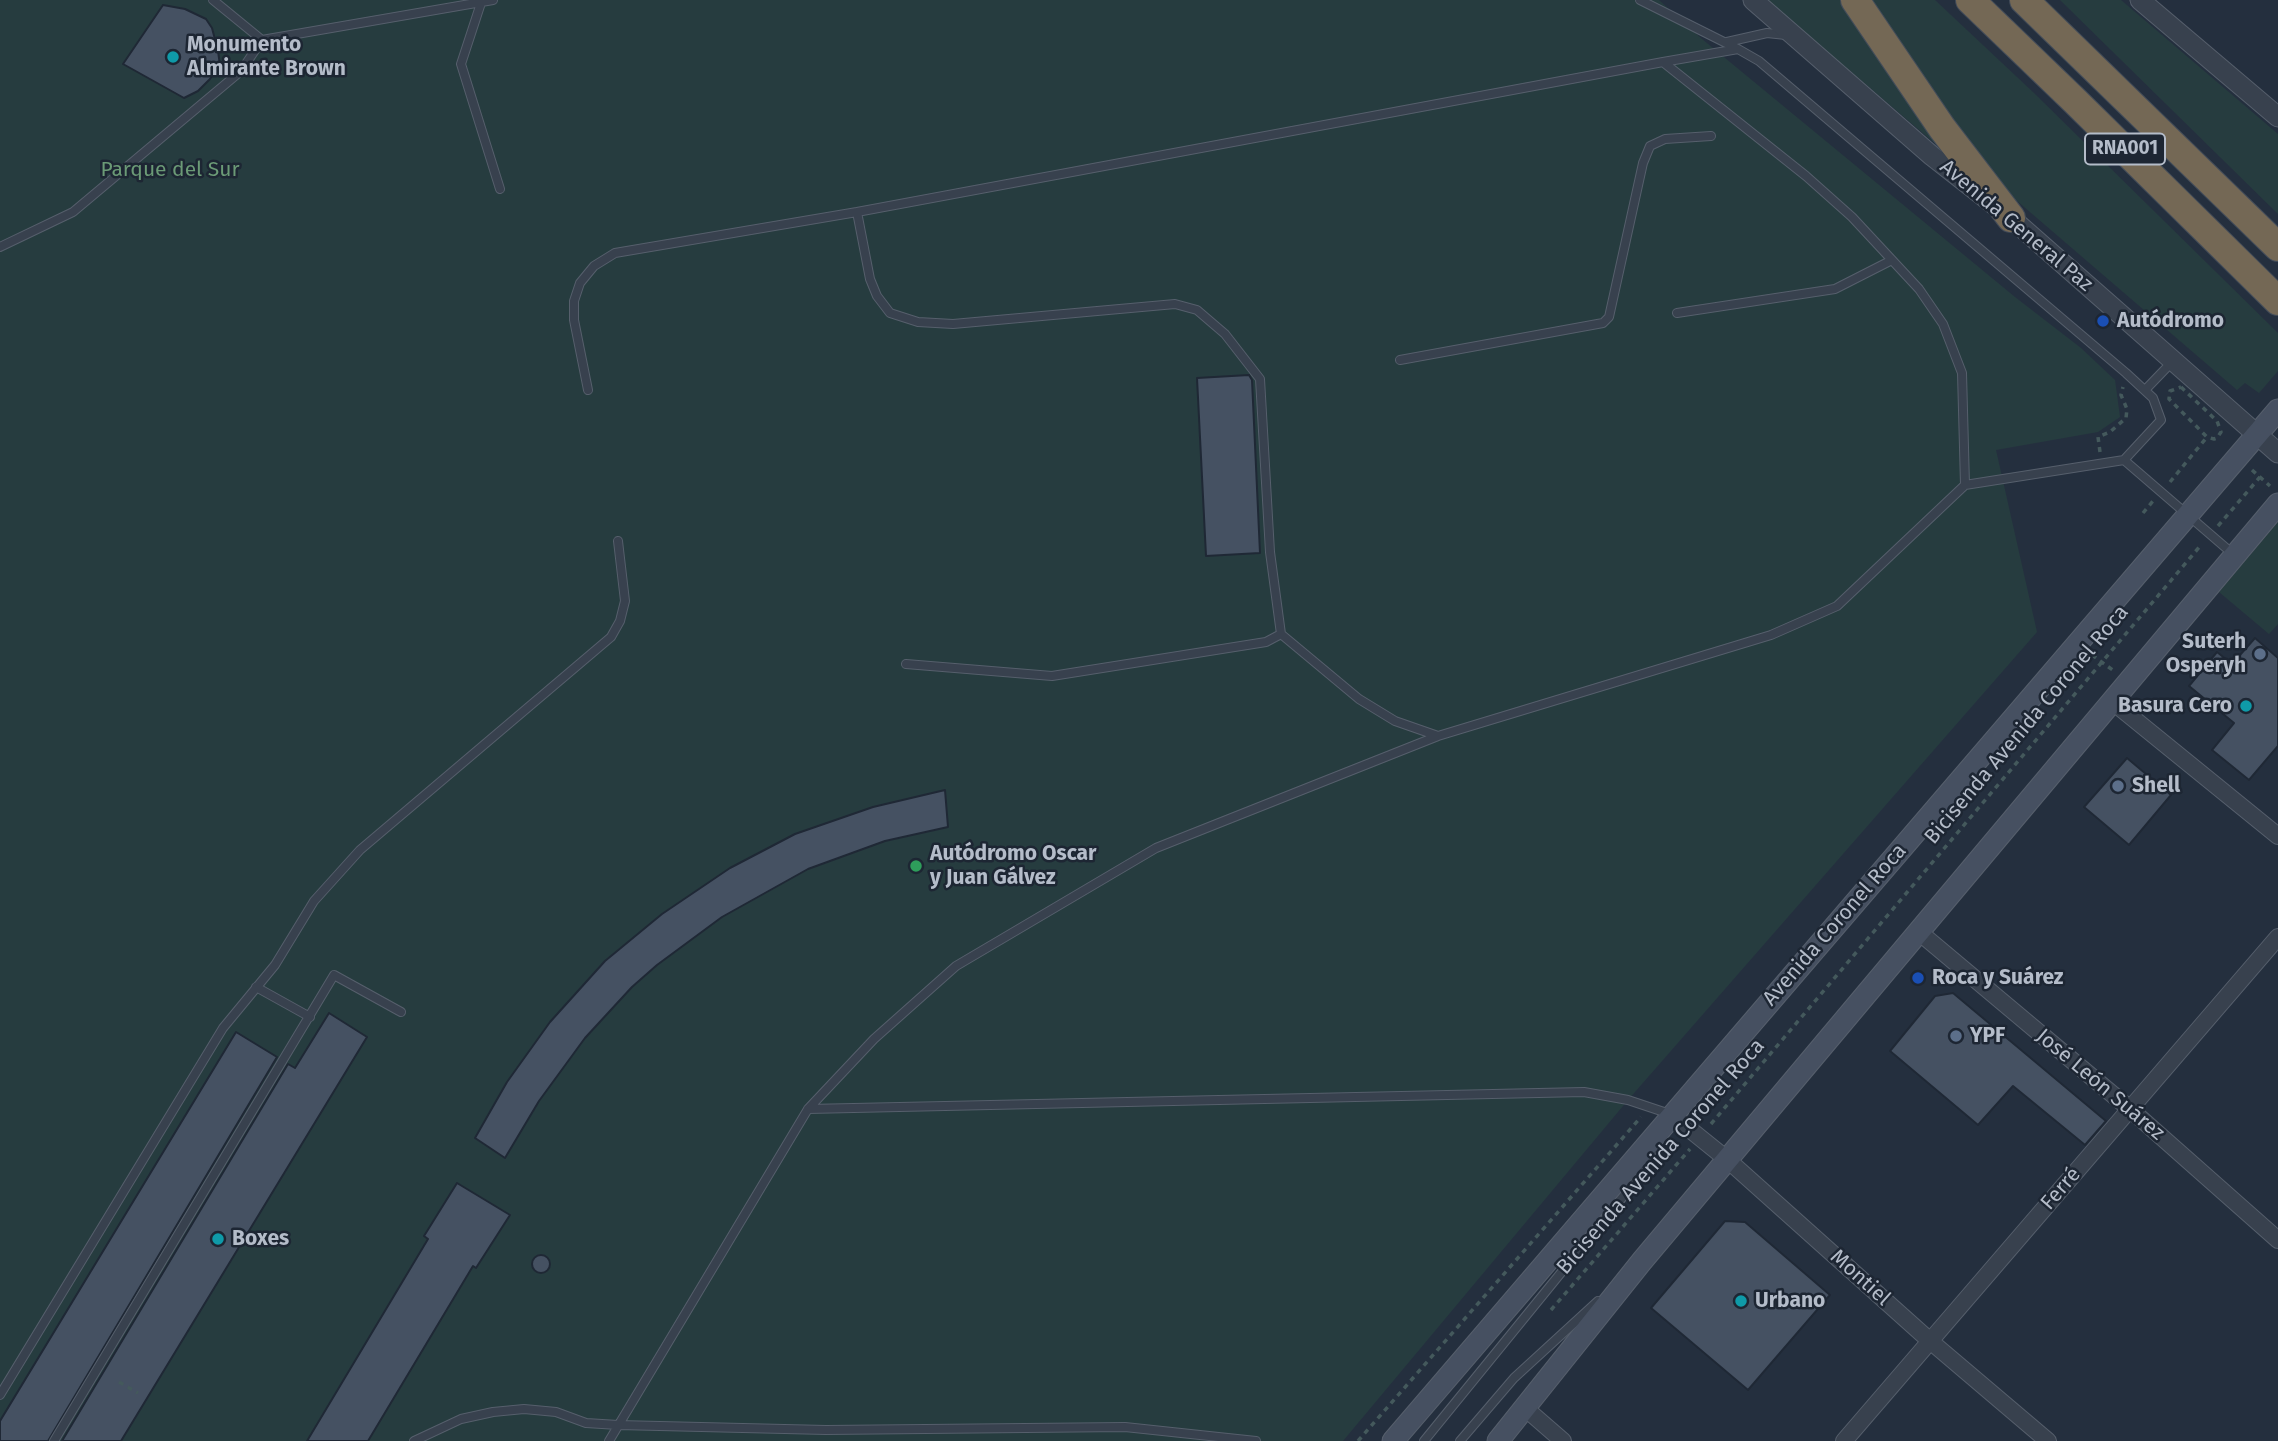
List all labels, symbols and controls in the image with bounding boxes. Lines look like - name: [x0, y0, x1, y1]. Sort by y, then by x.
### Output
- place label: Monumento Almirante Brown: [187, 32, 346, 82]
- marker: Monumento Almirante Brown: [165, 49, 181, 65]
- road number: RNA001: [2085, 134, 2165, 164]
- street label: Avenida General Paz: [1934, 155, 2098, 297]
- park label: Parque del Sur: [100, 157, 240, 183]
- place label: Autódromo: [2117, 308, 2224, 334]
- marker: Autódromo: [2095, 313, 2111, 329]
- street label: Bicisenda Avenida Coronel Roca: [1920, 600, 2134, 850]
- place label: Suterh Osperyh: [2166, 629, 2246, 679]
- marker: Suterh Osperyh: [2252, 646, 2268, 662]
- place label: Basura Cero: [2118, 693, 2232, 719]
- marker: Basura Cero: [2238, 698, 2254, 714]
- place label: Shell: [2132, 773, 2180, 799]
- marker: Shell: [2110, 778, 2126, 794]
- street label: Avenida Coronel Roca: [1758, 839, 1912, 1011]
- place label: Autódromo Oscar y Juan Gálvez: [930, 841, 1096, 891]
- marker: Autódromo Oscar y Juan Gálvez: [908, 858, 924, 874]
- place label: Roca y Suárez: [1932, 965, 2063, 991]
- marker: Roca y Suárez: [1910, 970, 1926, 986]
- place label: YPF: [1970, 1023, 2005, 1049]
- street label: José León Suárez: [2031, 1024, 2169, 1146]
- marker: YPF: [1948, 1028, 1964, 1044]
- street label: Bicisenda Avenida Coronel Roca: [1552, 1034, 1770, 1280]
- street label: Ferré: [2036, 1163, 2086, 1215]
- place label: Boxes: [232, 1226, 289, 1252]
- marker: Boxes: [210, 1231, 226, 1247]
- street label: Montiel: [1825, 1245, 1895, 1311]
- place label: Urbano: [1755, 1288, 1825, 1314]
- marker: Urbano: [1733, 1293, 1749, 1309]

